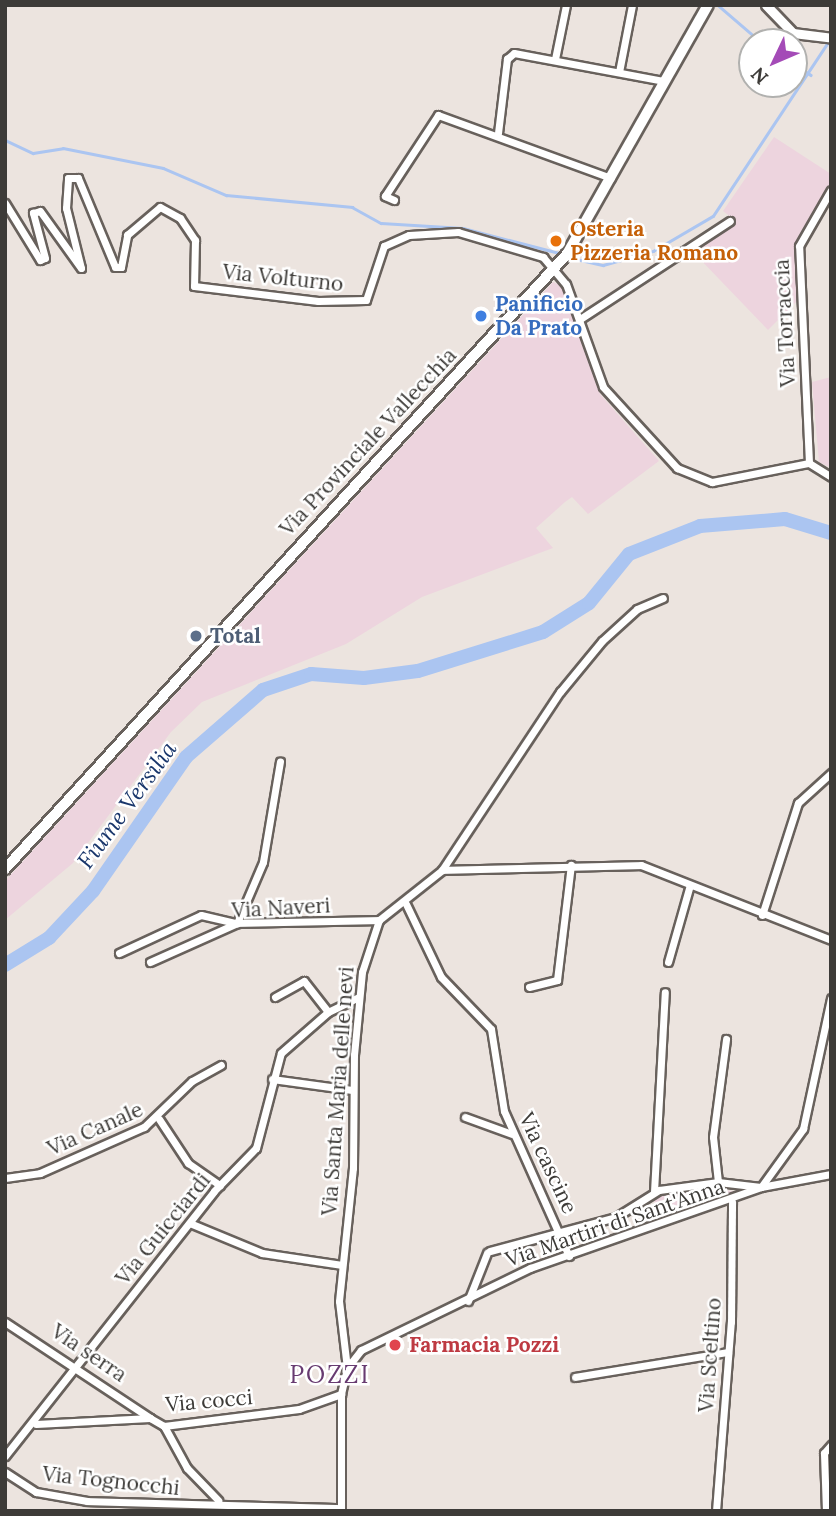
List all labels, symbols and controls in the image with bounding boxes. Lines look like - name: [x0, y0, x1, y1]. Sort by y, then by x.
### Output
- north arrow: [738, 28, 808, 98]
- text: N: [746, 63, 773, 90]
- place label: Osteria Pizzeria Romano: [570, 216, 738, 266]
- marker: Osteria Pizzeria Romano: [548, 233, 564, 249]
- street label: Via Torraccia: [769, 258, 801, 388]
- street label: Via Volturno: [221, 259, 345, 297]
- place label: Panificio Da Prato: [495, 291, 583, 341]
- marker: Panificio Da Prato: [473, 308, 489, 324]
- street label: Via Provinciale Vallecchia: [274, 343, 462, 541]
- place label: Total: [210, 623, 261, 649]
- marker: Total: [188, 628, 204, 644]
- water label: Fiume Versilia: [72, 736, 182, 874]
- street label: Via Naveri: [231, 893, 331, 923]
- street label: Via Santa Maria delle nevi: [317, 966, 359, 1216]
- street label: Via Canale: [43, 1097, 147, 1161]
- street label: Via cascine: [514, 1108, 582, 1218]
- street label: Via Guicciardi: [110, 1168, 216, 1290]
- street label: Via Martiri di Sant'Anna: [502, 1174, 728, 1272]
- street label: Via Sceltino: [693, 1297, 727, 1413]
- street label: Via serra: [46, 1319, 132, 1387]
- place label: Farmacia Pozzi: [409, 1332, 559, 1358]
- marker: Farmacia Pozzi: [387, 1337, 403, 1353]
- district label: POZZI: [290, 1361, 370, 1389]
- street label: Via cocci: [164, 1385, 254, 1417]
- street label: Via Tognocchi: [41, 1461, 181, 1501]

